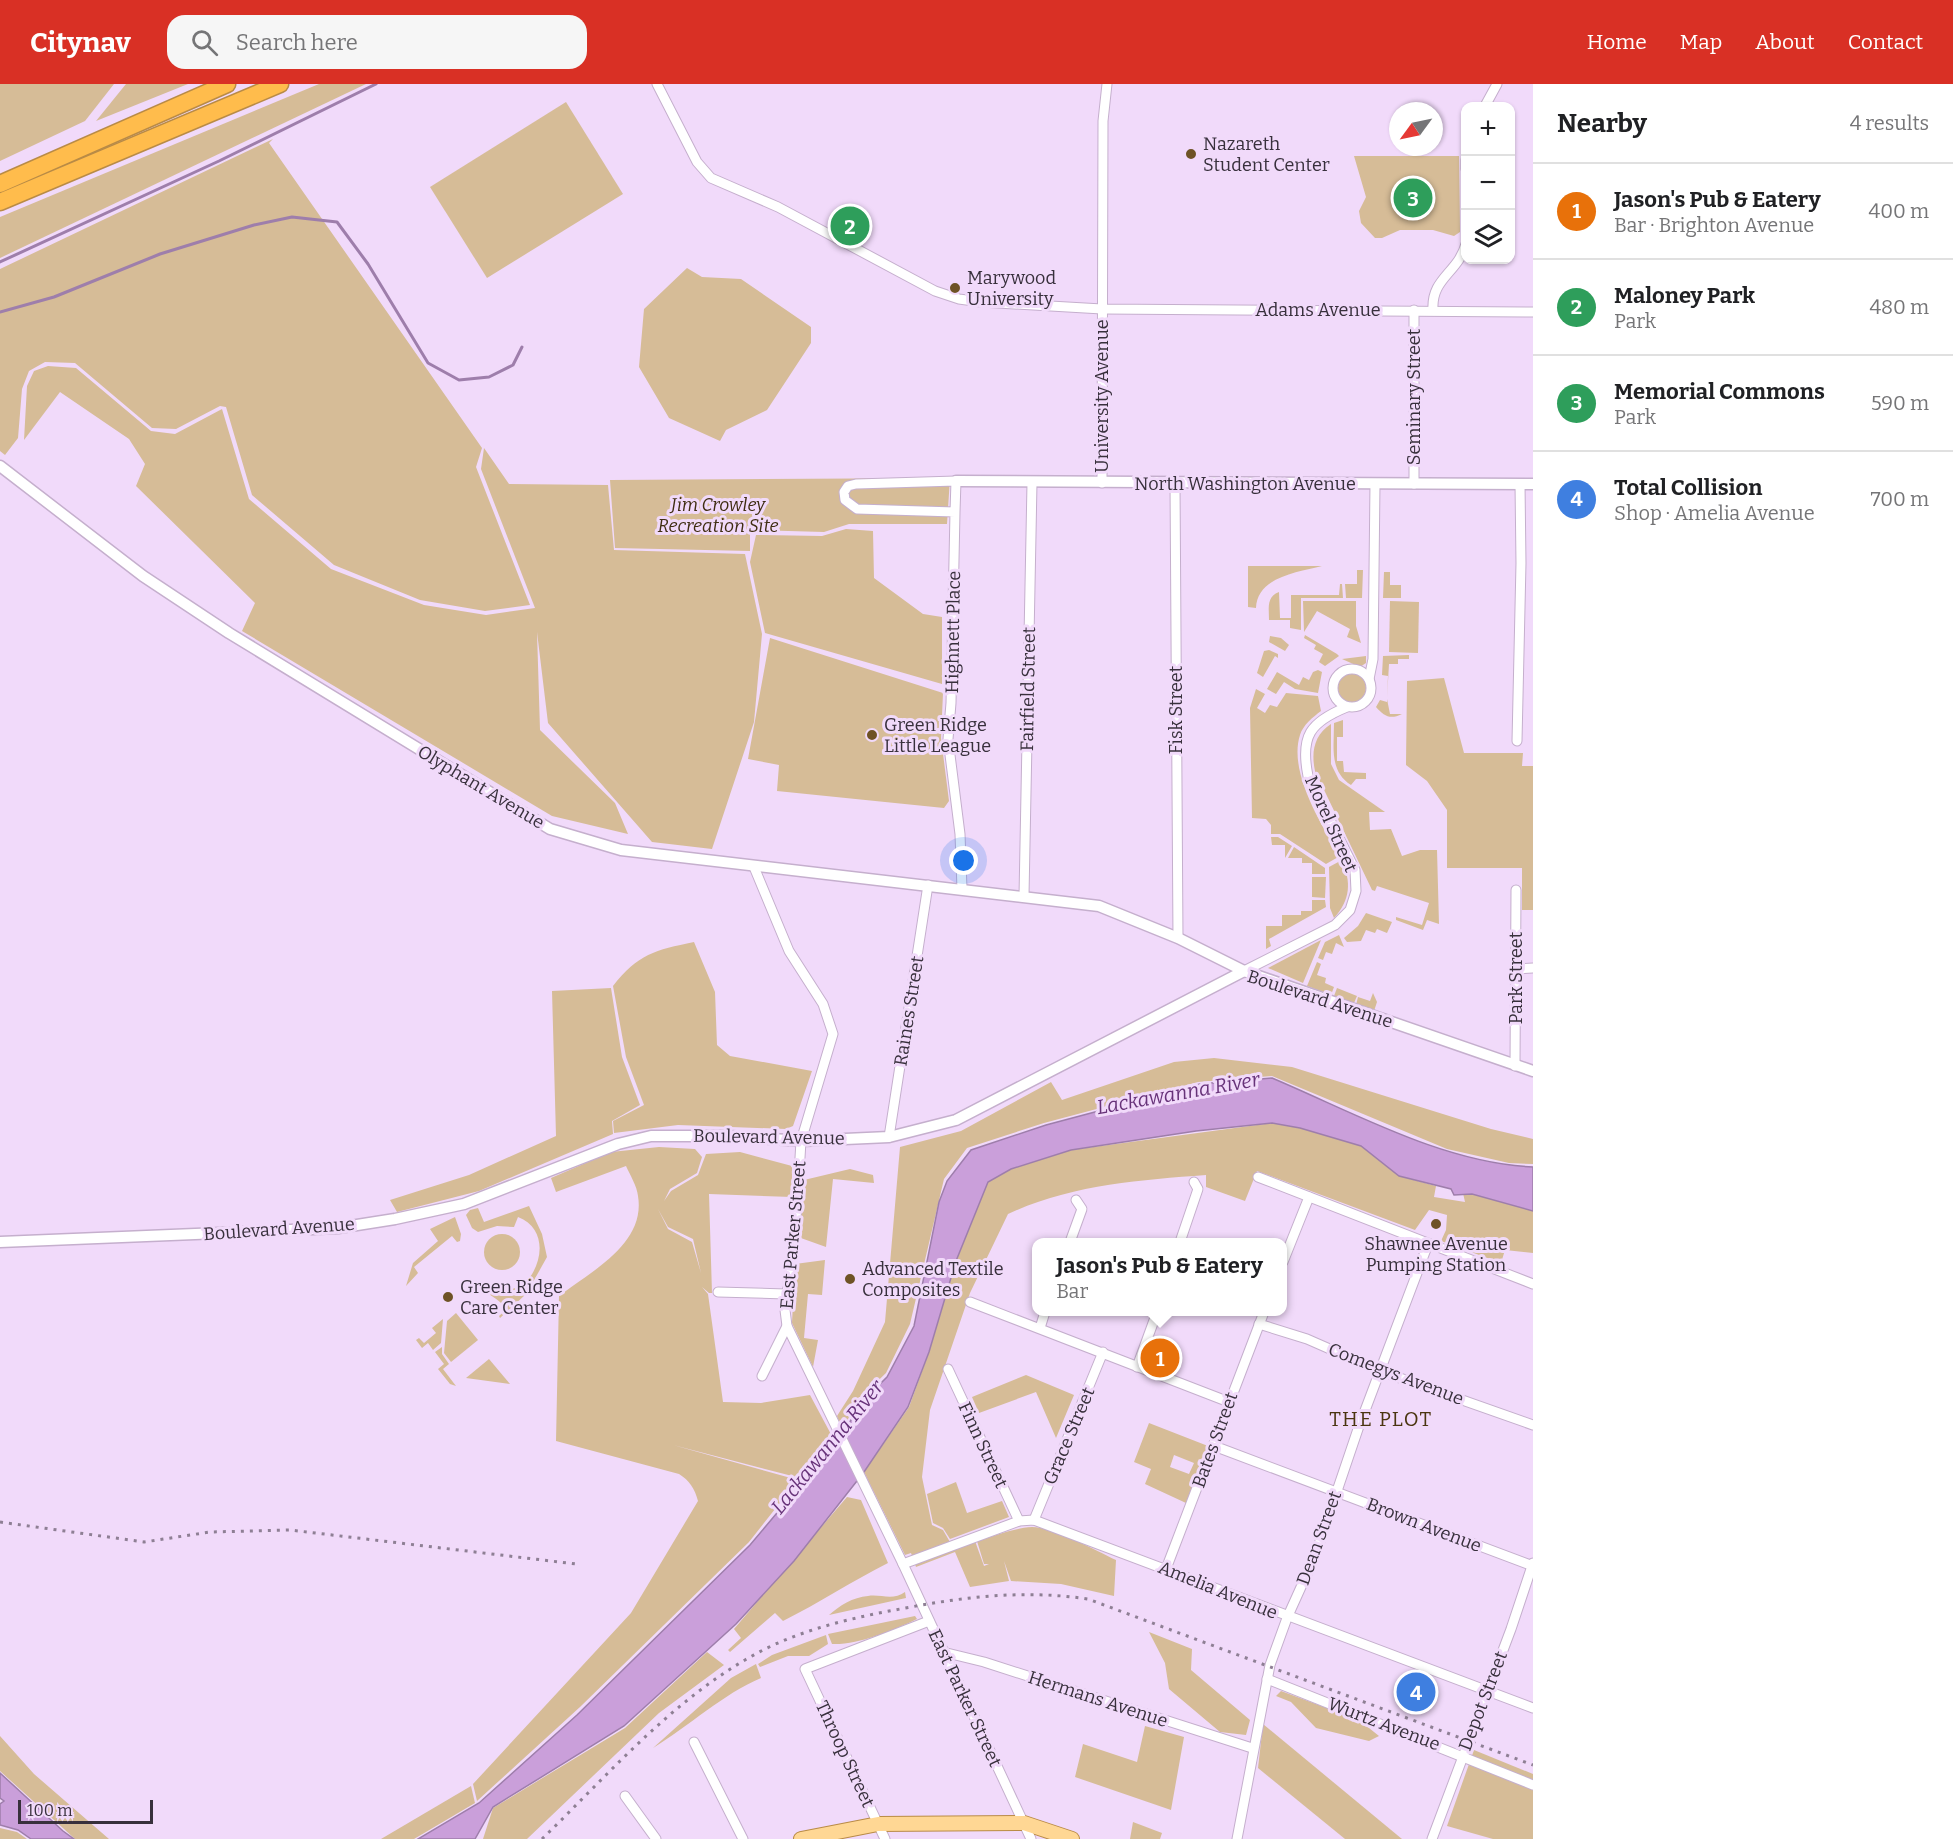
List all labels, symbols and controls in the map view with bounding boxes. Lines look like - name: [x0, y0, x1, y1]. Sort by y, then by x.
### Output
- search box: [167, 15, 587, 69]
- text: Citynav: [30, 26, 131, 59]
- icon: search: [188, 26, 221, 59]
- text: Search here: [236, 29, 358, 56]
- text: Home: [1587, 29, 1647, 55]
- text: Map: [1680, 29, 1722, 55]
- text: About: [1755, 29, 1815, 55]
- text: Contact: [1848, 29, 1923, 55]
- north arrow: [1389, 102, 1443, 156]
- map controls: [1461, 102, 1515, 264]
- button: +: [1461, 102, 1515, 156]
- text: Nearby: [1557, 108, 1647, 139]
- text: 4 results: [1850, 111, 1929, 135]
- place label: Nazareth Student Center: [1203, 133, 1330, 176]
- marker: Nazareth Student Center: [1184, 147, 1198, 161]
- button: −: [1461, 156, 1515, 210]
- pin: 3: [1394, 176, 1432, 220]
- text: Jason's Pub & Eatery: [1614, 186, 1821, 213]
- text: 1: [1572, 199, 1581, 223]
- text: 400 m: [1869, 199, 1929, 223]
- pin: 2: [830, 204, 870, 248]
- button: layers: [1461, 210, 1515, 264]
- text: Bar · Brighton Avenue: [1614, 213, 1814, 237]
- place label: Marywood University: [967, 267, 1056, 310]
- marker: Marywood University: [948, 281, 962, 295]
- text: Maloney Park: [1614, 282, 1755, 309]
- text: 2: [1571, 295, 1582, 319]
- text: 480 m: [1869, 295, 1929, 319]
- street label: Adams Avenue: [1255, 299, 1381, 321]
- text: Park: [1614, 309, 1656, 333]
- street label: University Avenue: [1091, 319, 1113, 473]
- street label: Seminary Street: [1403, 328, 1425, 465]
- text: Memorial Commons: [1614, 378, 1825, 405]
- text: 3: [1571, 391, 1582, 415]
- text: 590 m: [1871, 391, 1929, 415]
- text: Park: [1614, 405, 1656, 429]
- street label: North Washington Avenue: [1134, 473, 1356, 495]
- text: Total Collision: [1614, 474, 1762, 501]
- text: 4: [1570, 487, 1583, 511]
- text: 700 m: [1871, 487, 1929, 511]
- park label: Jim Crowley Recreation Site: [657, 494, 779, 537]
- text: Shop · Amelia Avenue: [1614, 501, 1815, 525]
- street label: Highnett Place: [941, 571, 965, 693]
- street label: Fairfield Street: [1016, 626, 1040, 751]
- street label: Fisk Street: [1165, 665, 1187, 754]
- place label: Green Ridge Little League: [884, 714, 991, 757]
- marker: Green Ridge Little League: [865, 728, 879, 742]
- street label: Olyphant Avenue: [414, 740, 548, 834]
- street label: Morel Street: [1300, 772, 1362, 876]
- your location: [949, 846, 978, 875]
- street label: Park Street: [1505, 931, 1527, 1024]
- street label: Raines Street: [889, 954, 929, 1068]
- street label: Boulevard Avenue: [1244, 965, 1396, 1033]
- water label: Lackawanna River: [1095, 1067, 1262, 1119]
- street label: Boulevard Avenue: [693, 1125, 845, 1149]
- street label: East Parker Street: [776, 1159, 810, 1310]
- street label: Boulevard Avenue: [203, 1213, 355, 1245]
- marker: Shawnee Avenue Pumping Station: [1429, 1217, 1443, 1231]
- place label: Shawnee Avenue Pumping Station: [1364, 1233, 1508, 1276]
- popup: [1032, 1238, 1287, 1316]
- text: Jason's Pub & Eatery: [1056, 1252, 1263, 1279]
- place label: Advanced Textile Composites: [862, 1258, 1004, 1301]
- marker: Advanced Textile Composites: [843, 1272, 857, 1286]
- place label: Green Ridge Care Center: [460, 1276, 563, 1319]
- text: Bar: [1056, 1279, 1088, 1303]
- marker: Green Ridge Care Center: [441, 1290, 455, 1304]
- pin: 1: [1140, 1336, 1180, 1380]
- street label: Comegys Avenue: [1325, 1338, 1467, 1410]
- water label: Lackawanna River: [766, 1375, 889, 1519]
- street label: Grace Street: [1039, 1384, 1100, 1488]
- street label: Bates Street: [1188, 1389, 1243, 1491]
- street label: Finn Street: [954, 1398, 1013, 1492]
- district label: THE PLOT: [1329, 1407, 1433, 1431]
- street label: Dean Street: [1292, 1488, 1346, 1588]
- street label: Brown Avenue: [1363, 1493, 1485, 1557]
- street label: Amelia Avenue: [1155, 1556, 1281, 1624]
- street label: East Parker Street: [924, 1626, 1007, 1771]
- street label: Depot Street: [1454, 1648, 1512, 1754]
- street label: Hermans Avenue: [1025, 1666, 1171, 1732]
- pin: 4: [1396, 1670, 1436, 1714]
- street label: Wurtz Avenue: [1325, 1692, 1443, 1756]
- street label: Throop Street: [811, 1697, 879, 1811]
- scale bar: [18, 1797, 153, 1824]
- text: 100 m: [27, 1801, 72, 1820]

